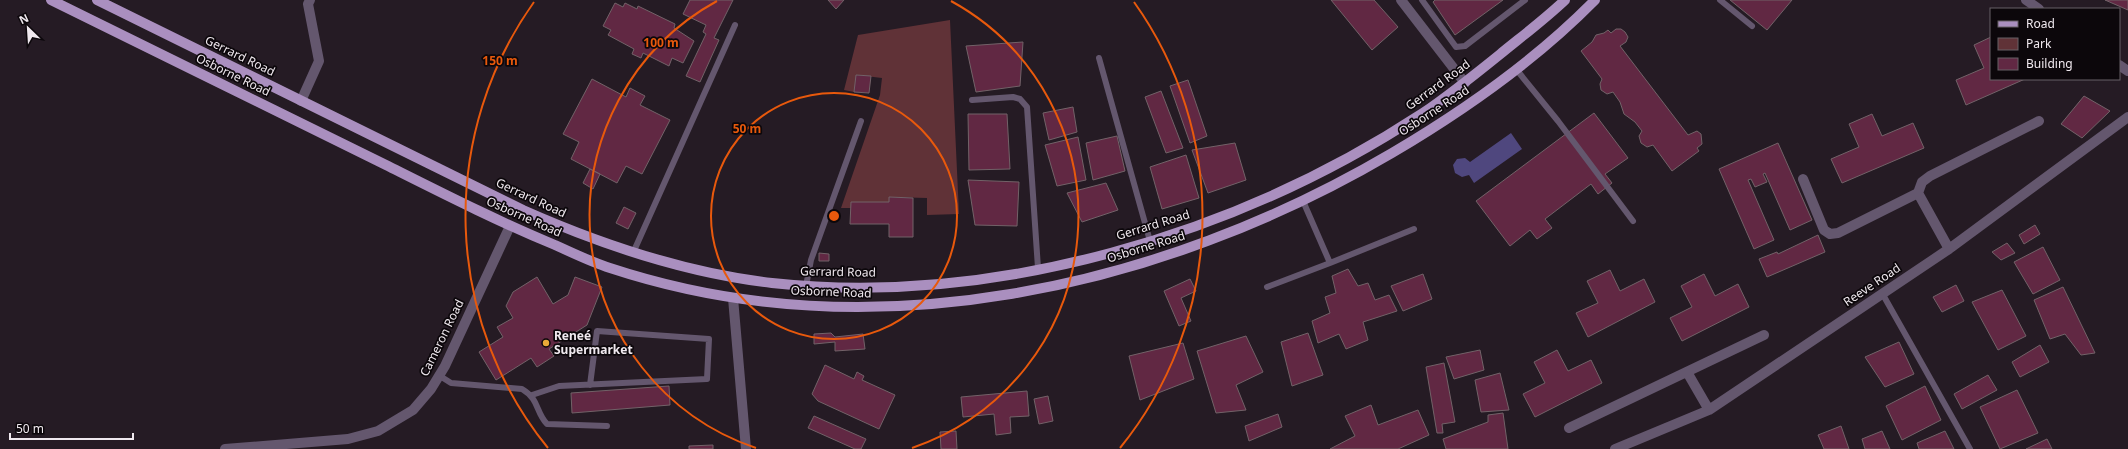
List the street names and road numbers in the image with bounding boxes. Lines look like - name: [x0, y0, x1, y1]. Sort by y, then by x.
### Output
- street label: Gerrard Road: [202, 31, 278, 80]
- street label: Osborne Road: [193, 49, 273, 100]
- street label: Gerrard Road: [1402, 55, 1473, 114]
- street label: Osborne Road: [1395, 81, 1472, 140]
- street label: Gerrard Road: [493, 174, 569, 221]
- street label: Osborne Road: [484, 192, 565, 241]
- street label: Gerrard Road: [1114, 205, 1192, 244]
- street label: Osborne Road: [1105, 227, 1187, 266]
- street label: Reeve Road: [1840, 259, 1904, 310]
- street label: Gerrard Road: [800, 262, 876, 281]
- street label: Osborne Road: [790, 282, 872, 301]
- street label: Cameron Road: [416, 296, 468, 379]

